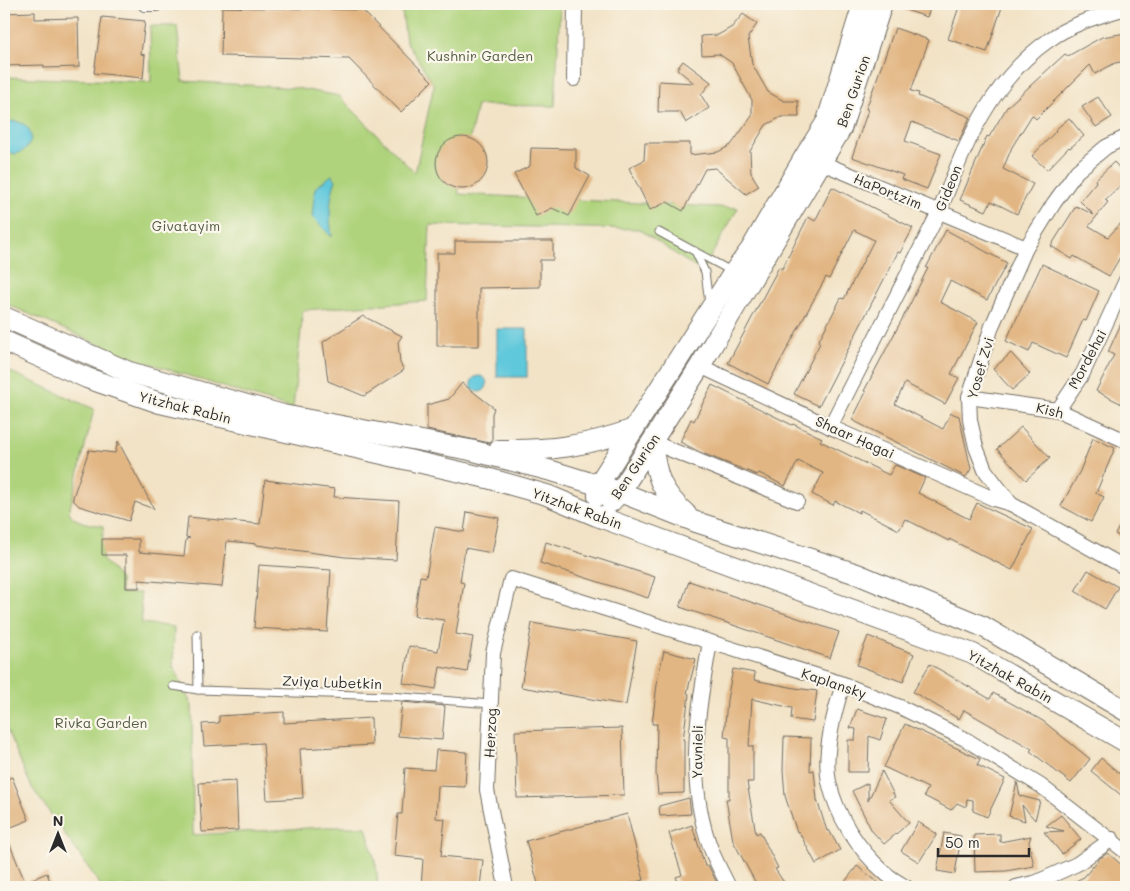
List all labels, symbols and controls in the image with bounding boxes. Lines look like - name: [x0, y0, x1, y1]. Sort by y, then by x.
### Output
- park label: Kushnir Garden: [427, 46, 533, 65]
- street label: Ben Gurion: [832, 52, 874, 130]
- street label: Gideon: [930, 162, 966, 214]
- street label: HaPortzim: [851, 169, 925, 213]
- park label: Givatayim: [152, 216, 220, 235]
- street label: Mordehai: [1063, 326, 1111, 392]
- street label: Yosef Zvi: [962, 335, 998, 401]
- street label: Yitzhak Rabin: [137, 386, 233, 428]
- street label: Kish: [1034, 397, 1066, 423]
- street label: Shaar Hagai: [813, 411, 897, 463]
- street label: Ben Gurion: [606, 430, 664, 502]
- street label: Yitzhak Rabin: [529, 483, 625, 533]
- street label: Yitzhak Rabin: [964, 645, 1056, 707]
- street label: Kaplansky: [799, 663, 869, 703]
- street label: Zviya Lubetkin: [282, 671, 382, 693]
- street label: Herzog: [479, 708, 501, 758]
- park label: Rivka Garden: [55, 713, 147, 732]
- street label: Yavnieli: [687, 725, 707, 779]
- north arrow: [32, 808, 82, 858]
- text: N: [53, 811, 63, 830]
- scale bar: [938, 826, 1029, 858]
- text: 50 m: [945, 832, 980, 852]

